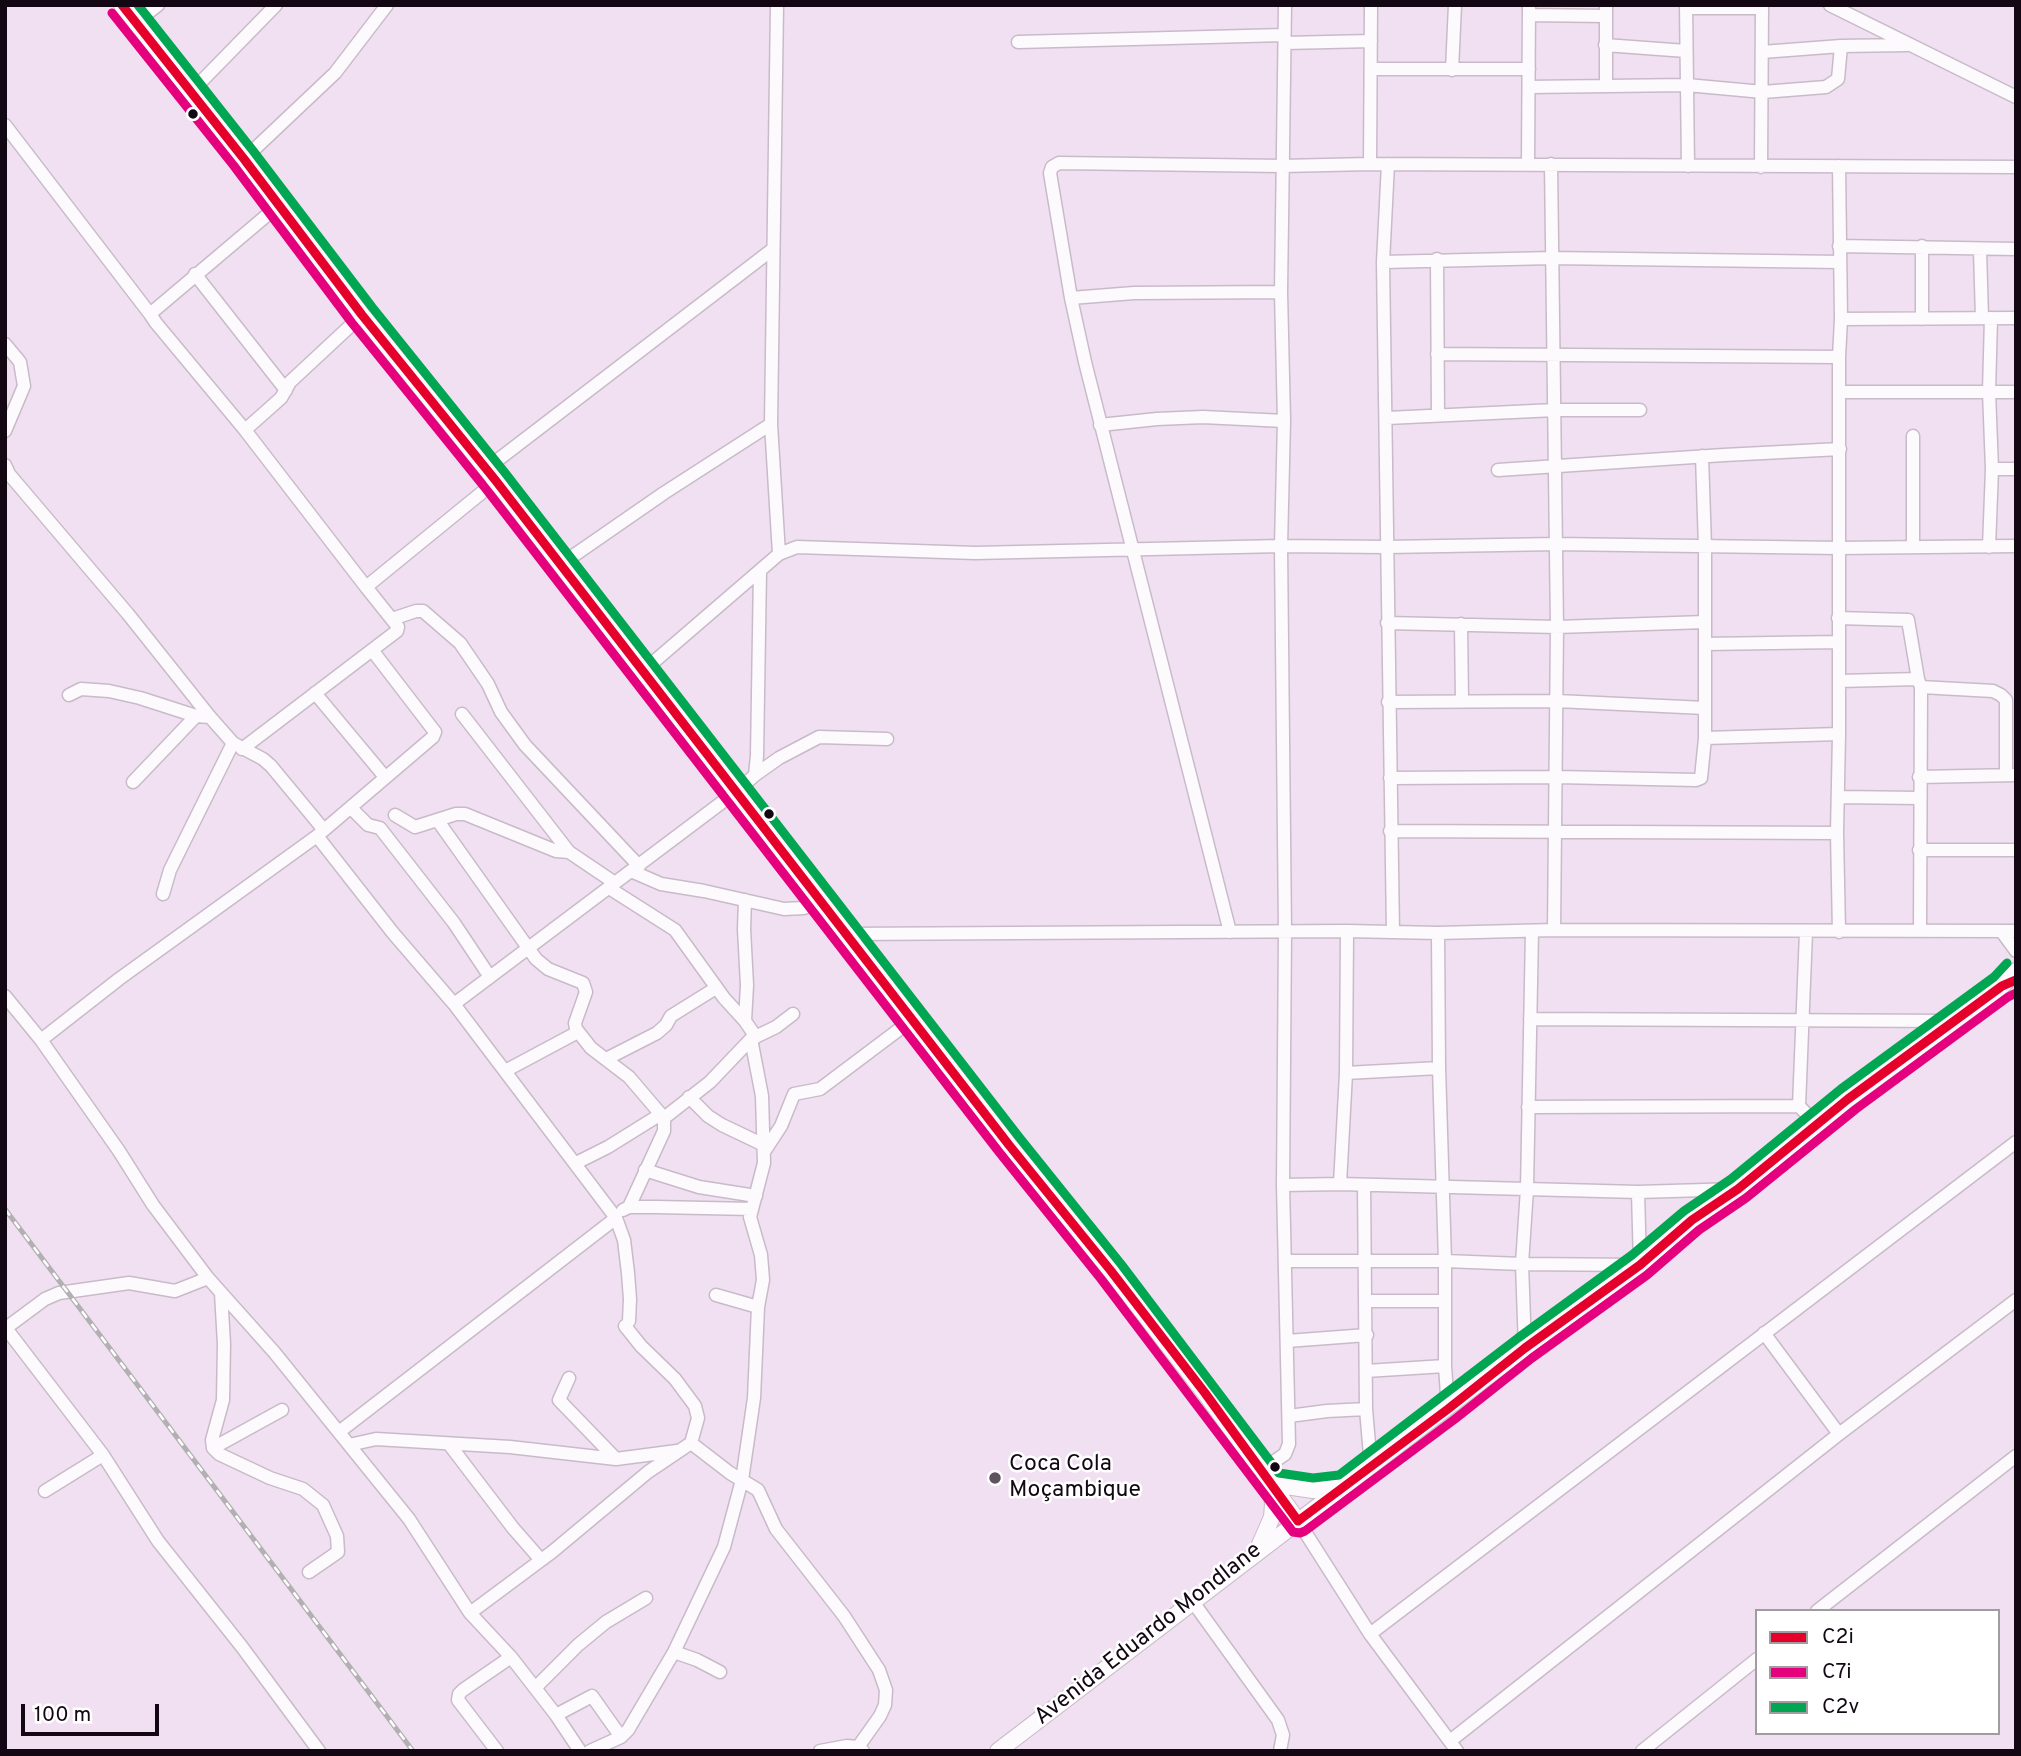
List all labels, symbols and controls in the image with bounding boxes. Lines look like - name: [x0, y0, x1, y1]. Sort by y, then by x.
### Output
- unlabelled marker: [186, 107, 200, 121]
- unlabelled marker: [762, 807, 776, 821]
- place label: Coca Cola Moçambique: [1009, 1451, 1141, 1505]
- unlabelled marker: [1268, 1460, 1282, 1474]
- marker: Coca Cola Moçambique: [987, 1470, 1003, 1486]
- street label: Avenida Eduardo Mondlane: [1030, 1538, 1268, 1732]
- legend: [1755, 1609, 2000, 1735]
- text: C2i: [1822, 1624, 1854, 1651]
- text: C7i: [1822, 1659, 1852, 1686]
- scale bar: [24, 1690, 163, 1734]
- text: C2v: [1822, 1694, 1859, 1721]
- text: 100 m: [34, 1702, 91, 1729]

